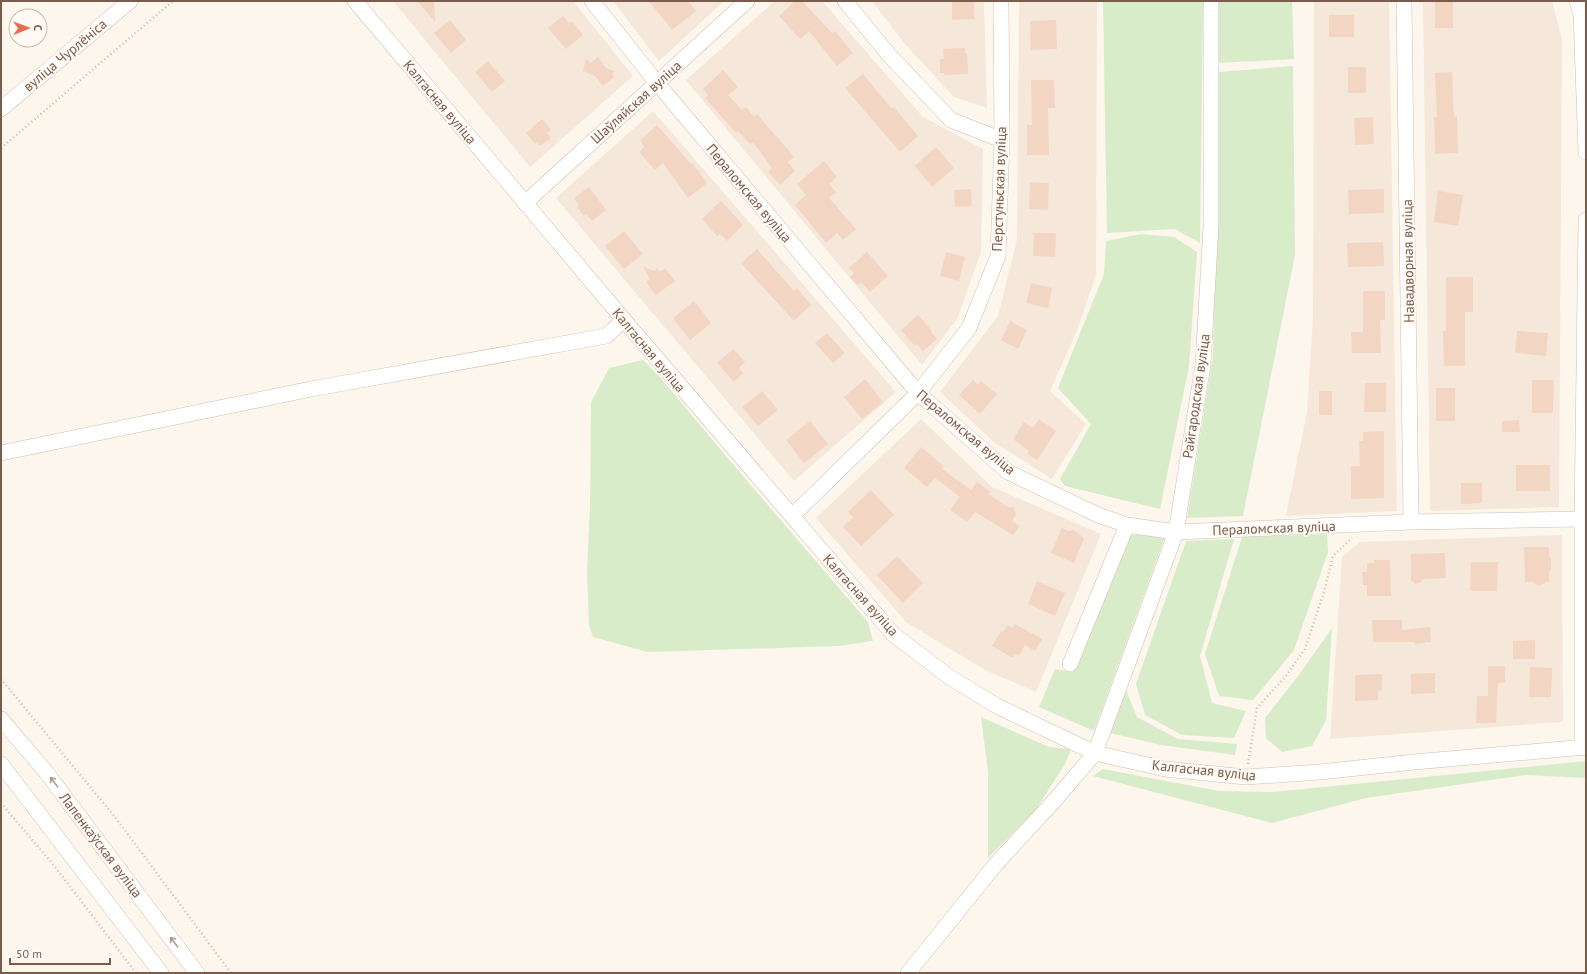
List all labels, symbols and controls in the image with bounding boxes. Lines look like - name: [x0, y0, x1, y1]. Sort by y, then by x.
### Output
- north arrow: [8, 8, 48, 48]
- street label: вуліца Чурлёніса: [20, 15, 111, 95]
- text: С: [31, 25, 45, 31]
- street label: Калгасная вуліца: [399, 56, 481, 148]
- street label: Шаўляйская вуліца: [587, 56, 685, 147]
- street label: Перстуньская вуліца: [988, 126, 1010, 252]
- street label: Пераломская вуліца: [702, 140, 796, 246]
- street label: Навадворная вуліца: [1398, 199, 1418, 323]
- street label: Калгасная вуліца: [608, 304, 690, 396]
- street label: Райгародская вуліца: [1178, 332, 1214, 459]
- street label: Пераломская вуліца: [913, 385, 1019, 479]
- street label: Пераломская вуліца: [1212, 517, 1336, 539]
- street label: Калгасная вуліца: [819, 550, 903, 640]
- street label: Калгасная вуліца: [1151, 756, 1257, 784]
- one-way arrow: [50, 777, 58, 788]
- street label: Лапенкаўская вуліца: [55, 788, 146, 901]
- one-way arrow: [170, 936, 178, 947]
- scale bar: [10, 940, 110, 966]
- text: 50 m: [16, 946, 42, 961]

